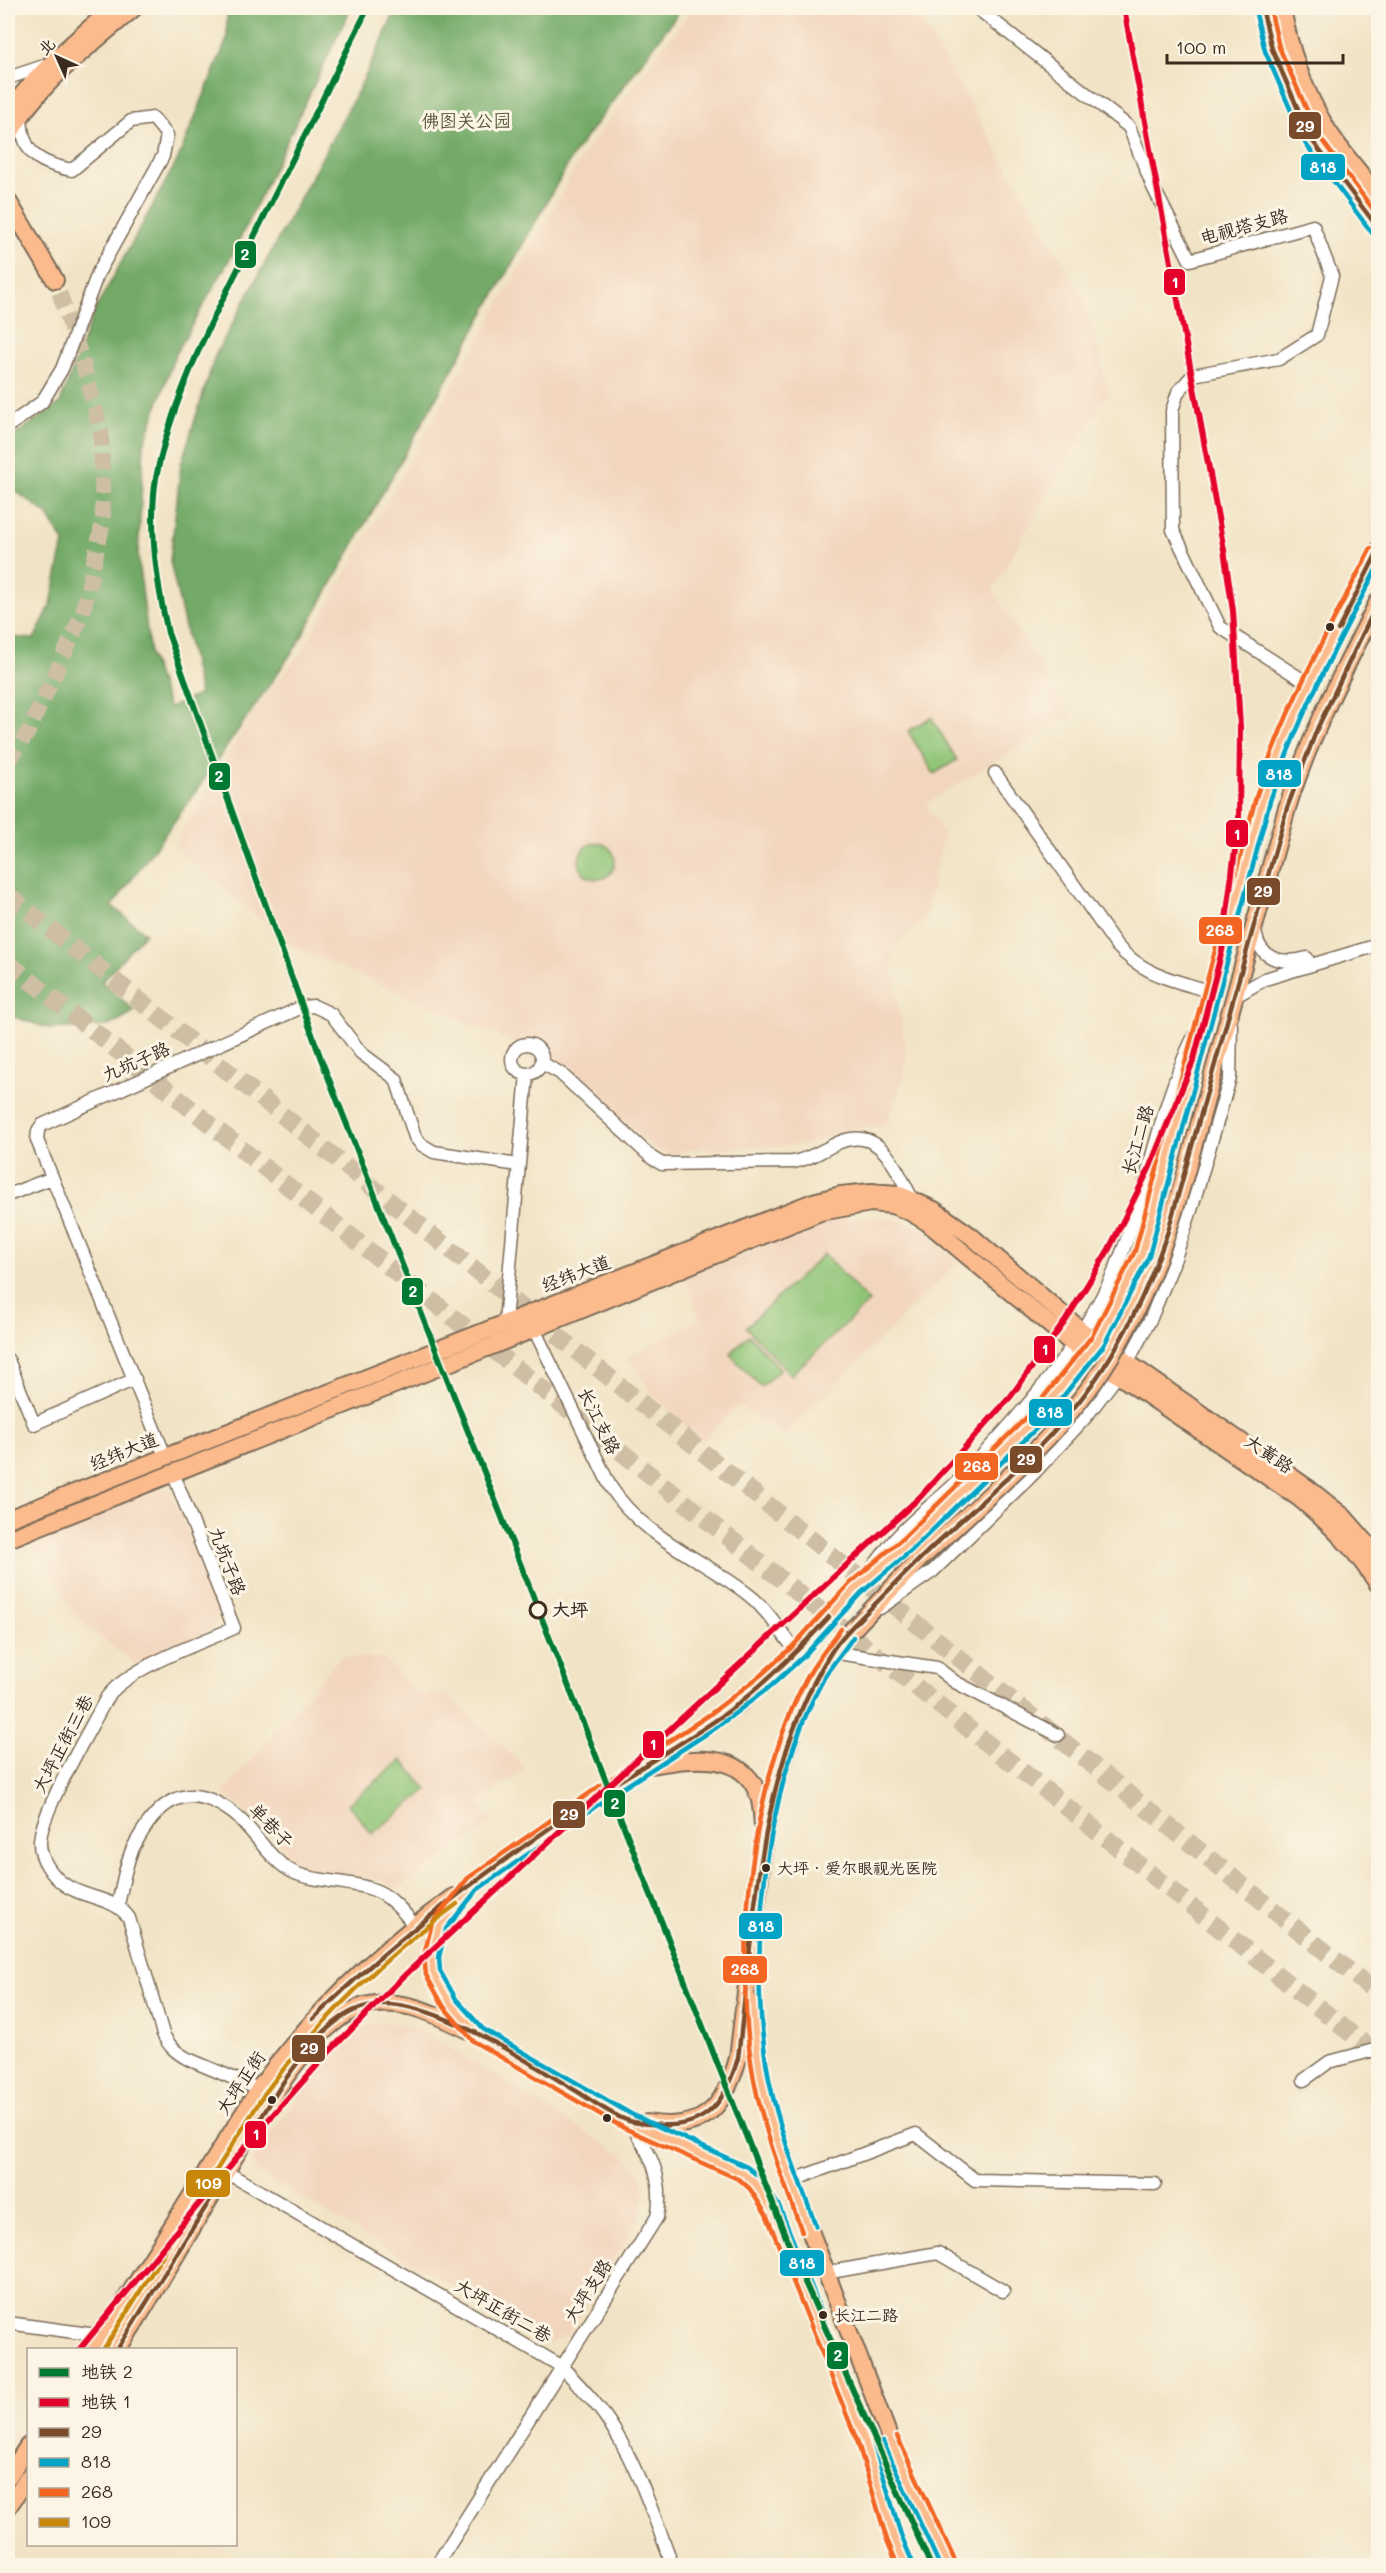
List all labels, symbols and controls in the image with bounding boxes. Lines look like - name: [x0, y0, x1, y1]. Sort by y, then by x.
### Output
- north arrow: [27, 27, 87, 87]
- scale bar: [1167, 27, 1342, 65]
- text: 北: [33, 33, 59, 59]
- text: 100 m: [1176, 35, 1226, 59]
- park label: 佛图关公园: [421, 108, 511, 132]
- line badge: 29: [1288, 111, 1322, 140]
- text: 29: [1296, 115, 1315, 136]
- line badge: 818: [1300, 153, 1346, 181]
- text: 818: [1310, 156, 1337, 177]
- street label: 电视塔支路: [1197, 203, 1290, 249]
- line badge: 2: [234, 240, 257, 269]
- text: 2: [241, 243, 250, 264]
- line badge: 1: [1163, 268, 1186, 296]
- text: 1: [1171, 271, 1179, 292]
- unlabelled marker: [1324, 621, 1336, 633]
- line badge: 818: [1257, 759, 1302, 788]
- line badge: 2: [208, 762, 231, 791]
- text: 818: [1266, 763, 1293, 784]
- text: 2: [215, 765, 224, 786]
- line badge: 1: [1225, 819, 1249, 848]
- text: 1: [1233, 823, 1241, 844]
- line badge: 29: [1246, 877, 1281, 906]
- text: 29: [1254, 880, 1273, 901]
- line badge: 268: [1198, 916, 1243, 945]
- text: 268: [1206, 919, 1234, 940]
- street label: 九坑子路: [98, 1035, 173, 1087]
- street label: 长江二路: [1116, 1102, 1158, 1178]
- street label: 经纬大道: [538, 1249, 614, 1297]
- line badge: 2: [401, 1277, 424, 1306]
- text: 2: [409, 1280, 418, 1301]
- line badge: 1: [1033, 1335, 1056, 1364]
- text: 1: [1041, 1338, 1049, 1359]
- street label: 长江支路: [573, 1383, 626, 1458]
- line badge: 818: [1028, 1398, 1073, 1427]
- text: 818: [1037, 1401, 1064, 1422]
- street label: 经纬大道: [86, 1426, 161, 1476]
- street label: 大黄路: [1240, 1428, 1299, 1478]
- line badge: 29: [1009, 1445, 1043, 1474]
- text: 29: [1017, 1448, 1036, 1469]
- line badge: 268: [954, 1452, 999, 1481]
- text: 268: [963, 1455, 991, 1476]
- street label: 九坑子路: [204, 1523, 252, 1599]
- place label: 大坪: [552, 1597, 589, 1621]
- marker: 大坪: [529, 1601, 547, 1619]
- street label: 大坪正街三巷: [26, 1690, 98, 1797]
- line badge: 1: [642, 1730, 665, 1759]
- text: 1: [649, 1733, 657, 1754]
- line badge: 2: [603, 1789, 626, 1818]
- text: 2: [611, 1792, 620, 1813]
- street label: 单巷子: [244, 1798, 299, 1853]
- line badge: 29: [552, 1800, 586, 1829]
- text: 29: [560, 1803, 579, 1824]
- place label: 大坪‧爱尔眼视光医院: [777, 1857, 937, 1878]
- marker: 大坪‧爱尔眼视光医院: [760, 1862, 772, 1874]
- line badge: 818: [738, 1912, 783, 1940]
- text: 818: [748, 1915, 775, 1936]
- line badge: 268: [722, 1955, 768, 1984]
- text: 268: [731, 1958, 759, 1979]
- line badge: 29: [291, 2034, 326, 2063]
- text: 29: [300, 2037, 319, 2058]
- street label: 大坪正街: [210, 2046, 270, 2119]
- unlabelled marker: [266, 2094, 278, 2106]
- unlabelled marker: [601, 2112, 613, 2124]
- line badge: 1: [244, 2120, 267, 2149]
- text: 1: [252, 2123, 260, 2144]
- line badge: 109: [185, 2169, 231, 2198]
- text: 109: [195, 2172, 222, 2193]
- line badge: 818: [779, 2249, 825, 2277]
- text: 818: [789, 2252, 816, 2273]
- street label: 大坪支路: [557, 2254, 617, 2327]
- street label: 大坪正街二巷: [451, 2273, 556, 2348]
- place label: 长江二路: [834, 2304, 898, 2325]
- marker: 长江二路: [817, 2309, 829, 2321]
- line badge: 2: [826, 2341, 849, 2370]
- text: 2: [834, 2344, 843, 2365]
- legend: [27, 2348, 237, 2546]
- text: 地铁 2: [81, 2359, 133, 2383]
- text: 地铁 1: [81, 2389, 131, 2413]
- text: 29: [81, 2419, 102, 2443]
- text: 818: [81, 2449, 111, 2473]
- text: 268: [81, 2479, 113, 2503]
- text: 109: [81, 2509, 111, 2533]

